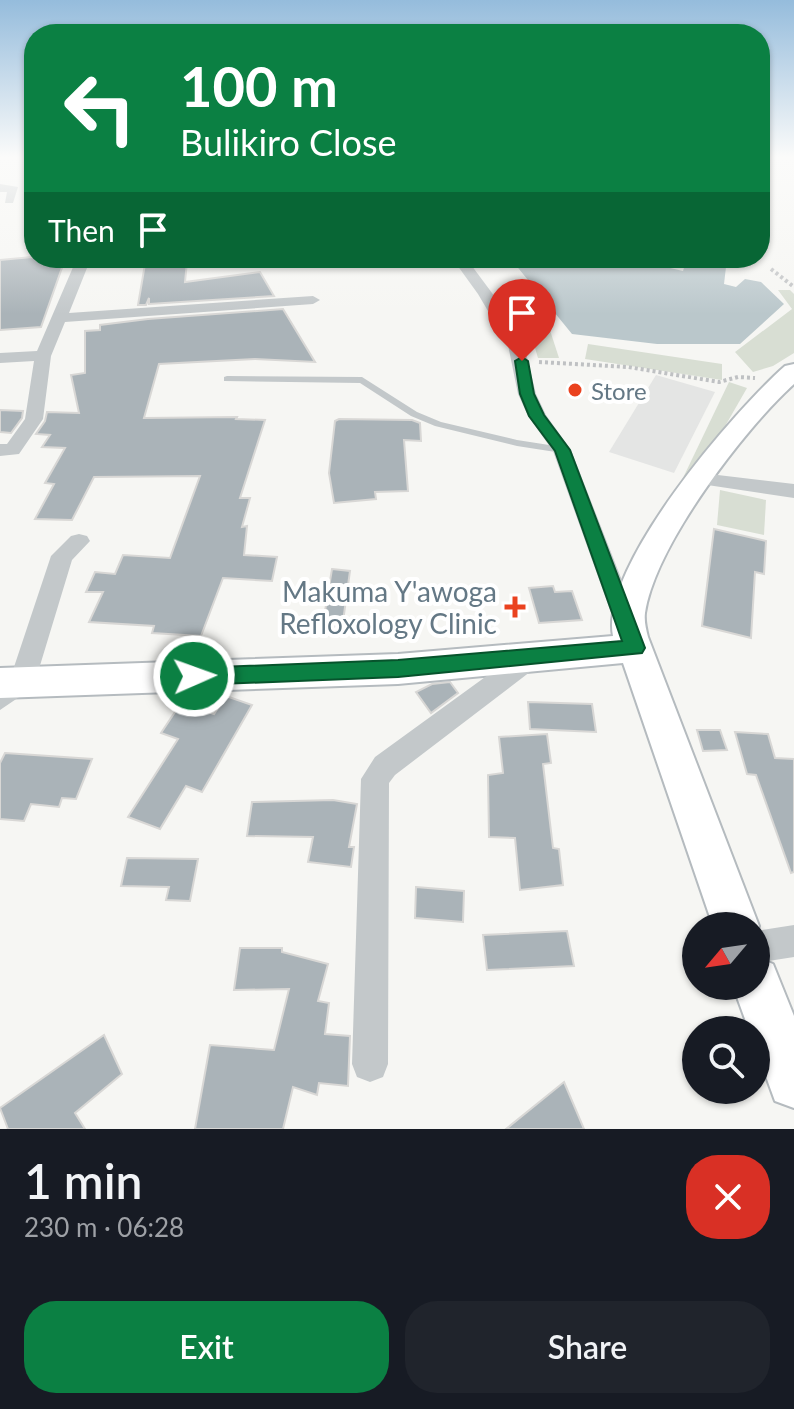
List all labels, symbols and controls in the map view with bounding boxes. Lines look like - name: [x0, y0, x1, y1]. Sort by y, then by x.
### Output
- text: 100 m: [180, 52, 338, 119]
- icon: left: [48, 56, 152, 160]
- text: Bulikiro Close: [180, 120, 397, 164]
- icon: arrive: [131, 208, 175, 252]
- text: Then: [48, 212, 115, 248]
- pin: [488, 279, 556, 361]
- icon: arrive: [500, 291, 544, 335]
- place label: Store: [591, 376, 647, 405]
- marker: Store: [566, 381, 584, 399]
- place label: Makuma Y'awoga Refloxology Clinic: [279, 574, 497, 640]
- marker: Makuma Y'awoga Refloxology Clinic: [504, 596, 526, 618]
- position arrow: [152, 634, 236, 718]
- north arrow: [682, 912, 770, 1000]
- map controls: [682, 912, 770, 1104]
- button: search: [682, 1016, 770, 1104]
- text: 1 min: [24, 1152, 142, 1209]
- button: close: [686, 1155, 770, 1239]
- text: 230 m · 06:28: [24, 1211, 184, 1243]
- button: Exit: [24, 1301, 389, 1393]
- button: Share: [405, 1301, 770, 1393]

